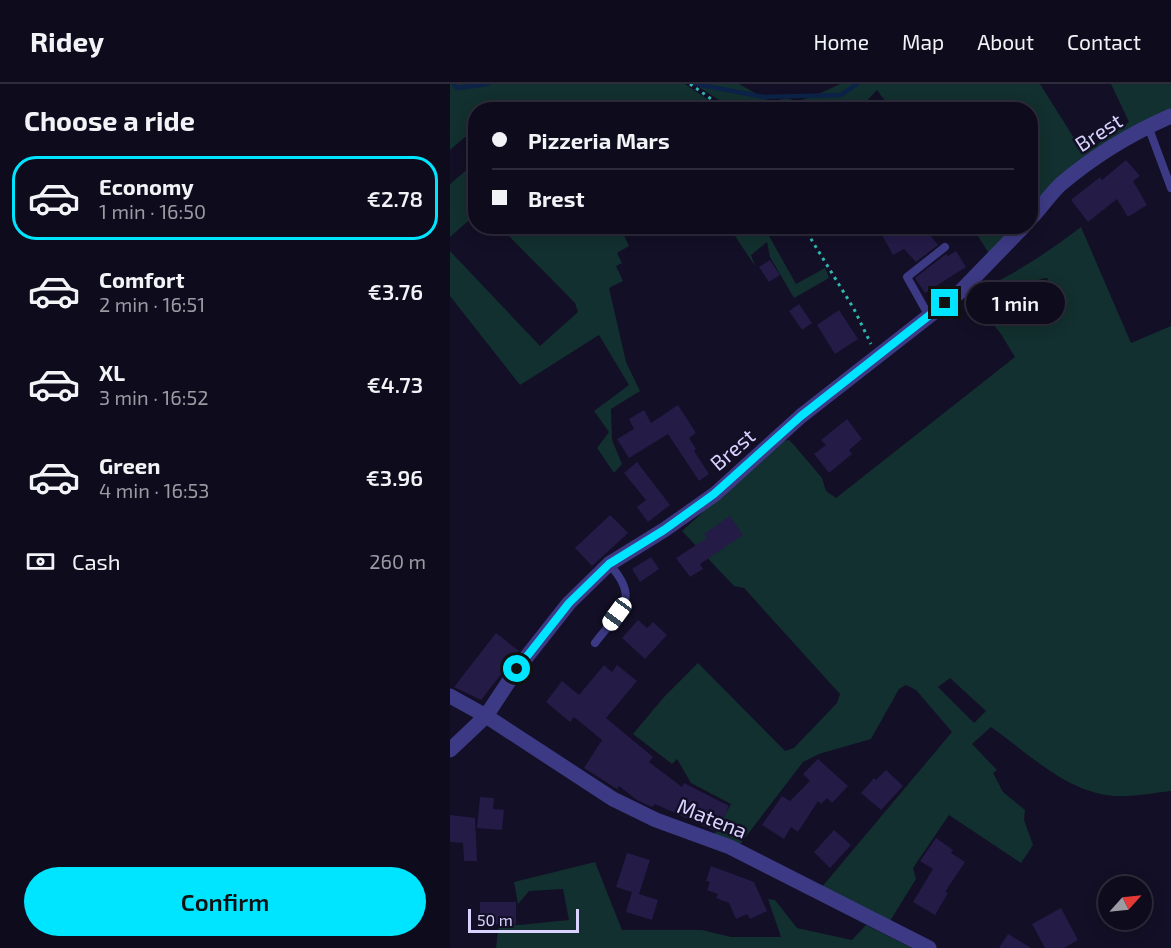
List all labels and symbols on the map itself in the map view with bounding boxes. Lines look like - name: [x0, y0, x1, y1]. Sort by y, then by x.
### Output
- street label: Brest: [1070, 107, 1126, 156]
- callout: 1 min: [966, 282, 1065, 324]
- route end: [931, 289, 958, 316]
- street label: Brest: [705, 423, 760, 475]
- car: [599, 594, 635, 634]
- route start: [503, 655, 530, 682]
- street label: Matena: [674, 792, 751, 843]
- north arrow: [1098, 876, 1152, 930]
- scale bar: [468, 906, 579, 934]

